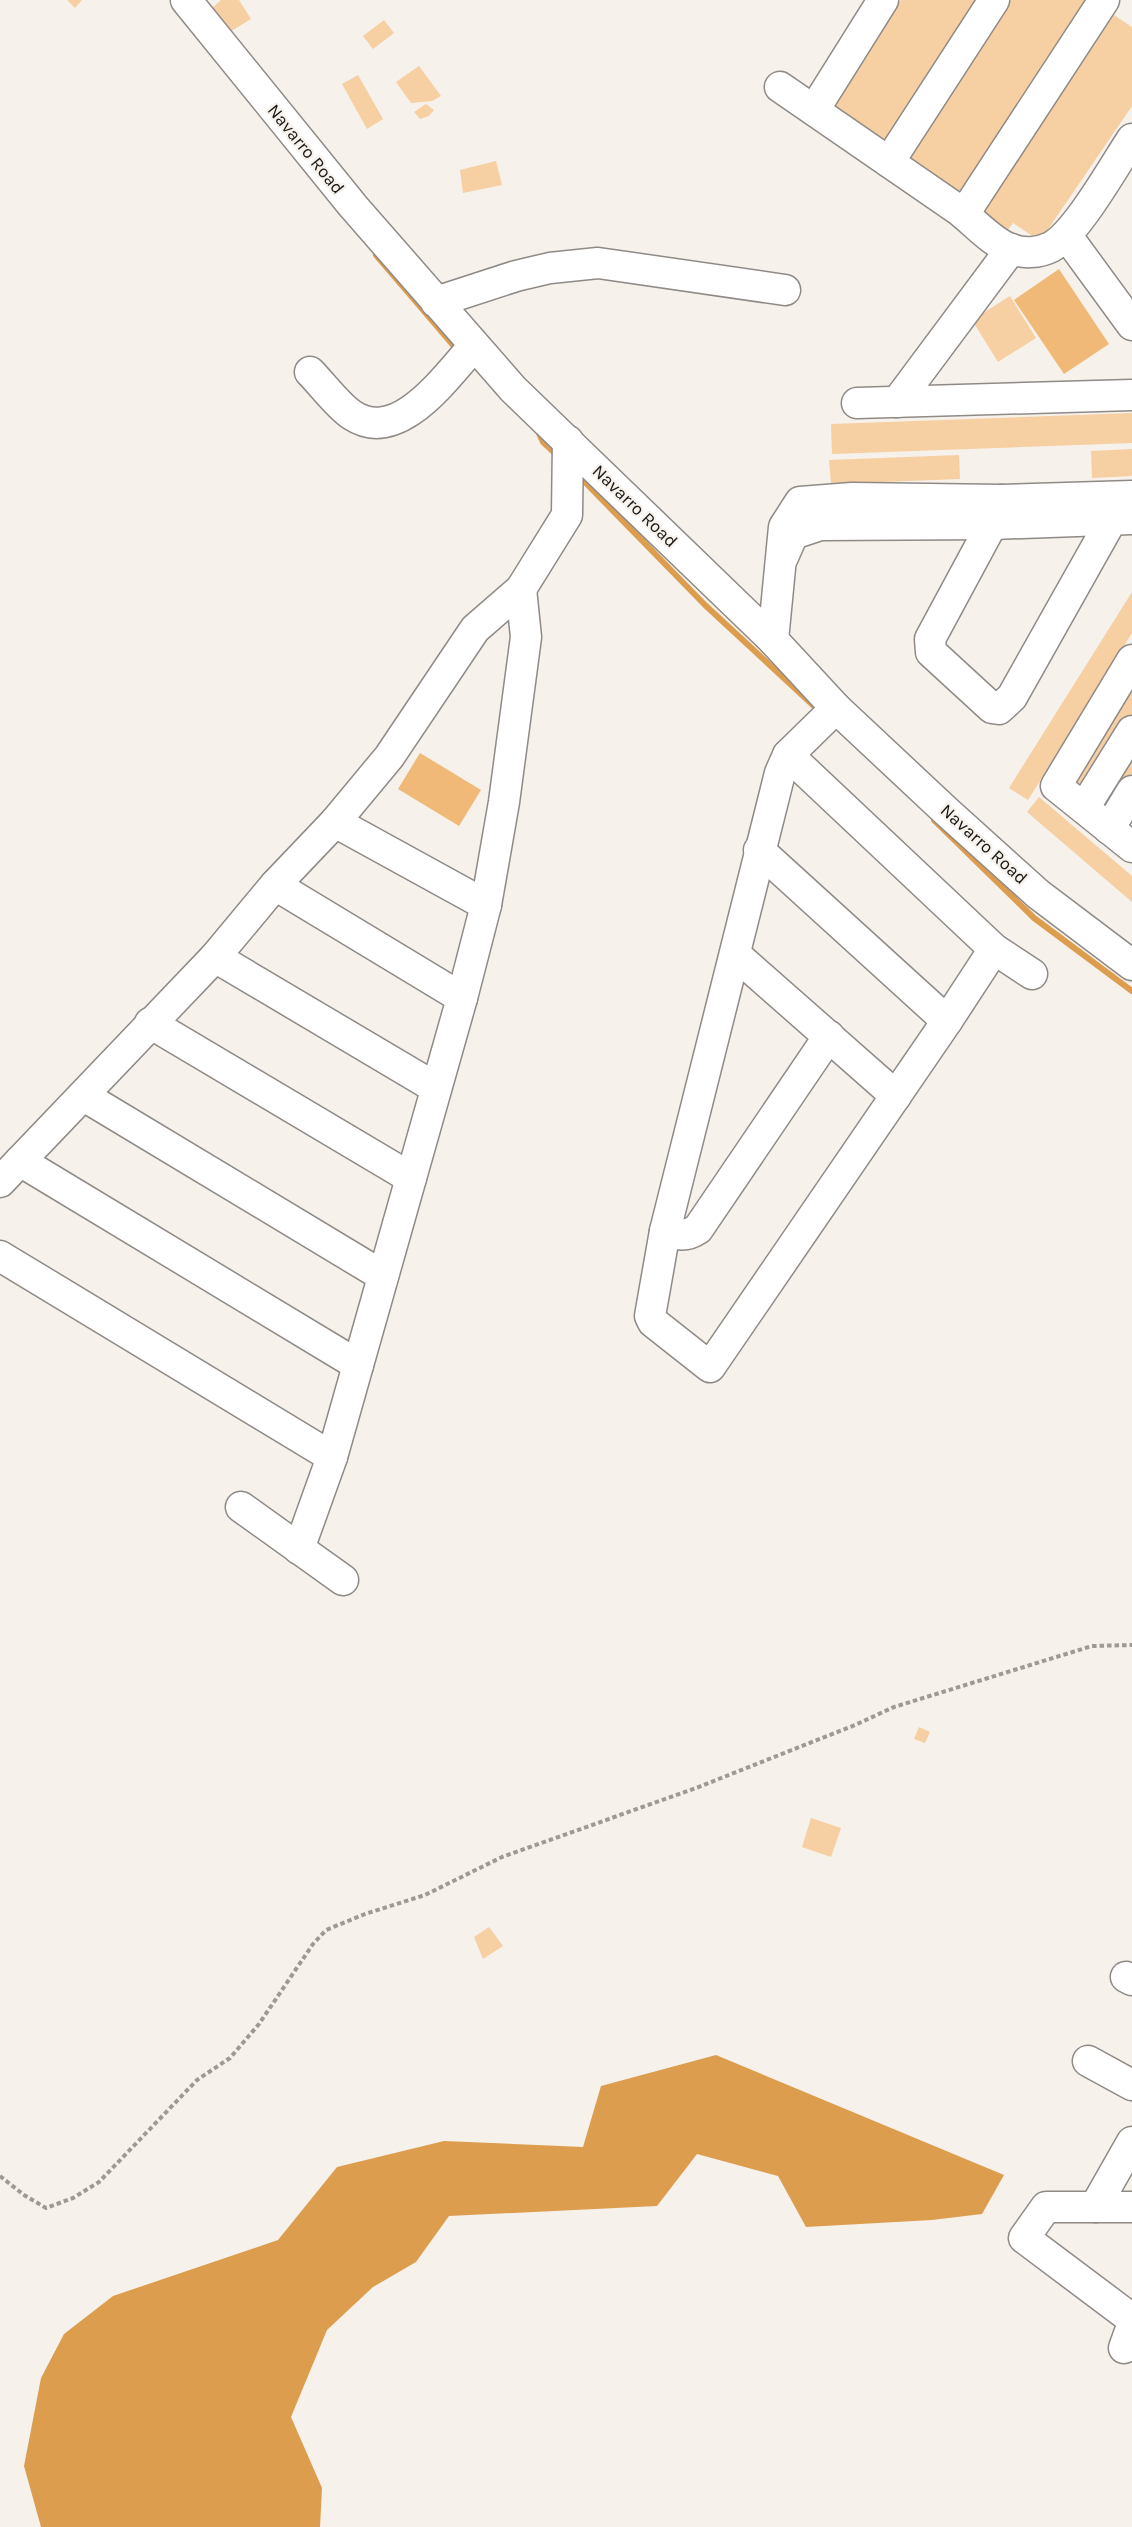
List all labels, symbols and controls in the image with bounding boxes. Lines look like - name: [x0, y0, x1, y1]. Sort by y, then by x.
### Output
- street label: Navarro Road: [263, 99, 349, 199]
- street label: Navarro Road: [588, 460, 682, 552]
- street label: Navarro Road: [936, 799, 1032, 889]

